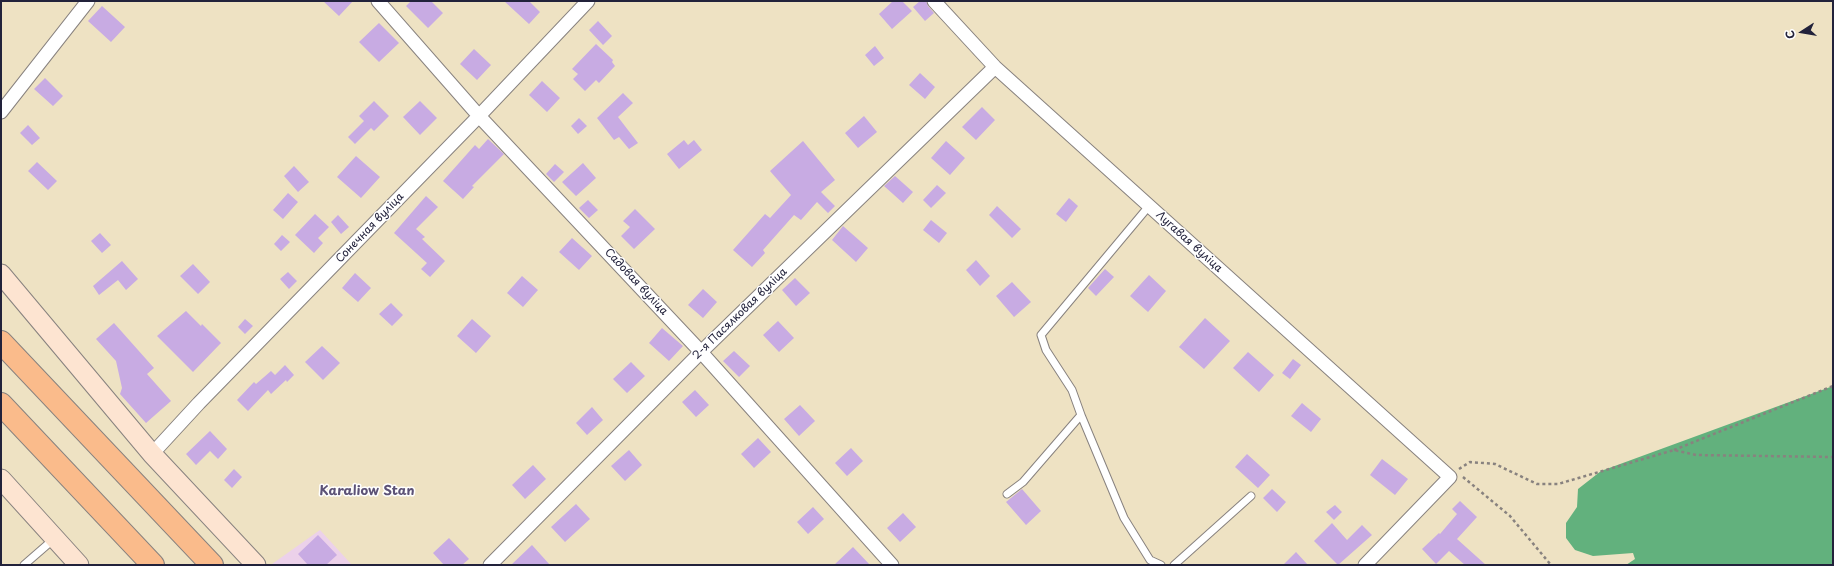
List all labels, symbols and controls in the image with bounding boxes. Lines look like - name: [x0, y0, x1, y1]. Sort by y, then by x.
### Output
- north arrow: [1782, 12, 1822, 52]
- text: С: [1781, 29, 1799, 40]
- street label: Сонечная вуліца: [333, 190, 407, 266]
- street label: Лугавая вуліца: [1153, 209, 1225, 275]
- street label: Садовая вуліца: [602, 246, 670, 318]
- street label: 2-я Пасялковая вуліца: [690, 265, 790, 363]
- district label: Karaliow Stan: [319, 483, 415, 499]

